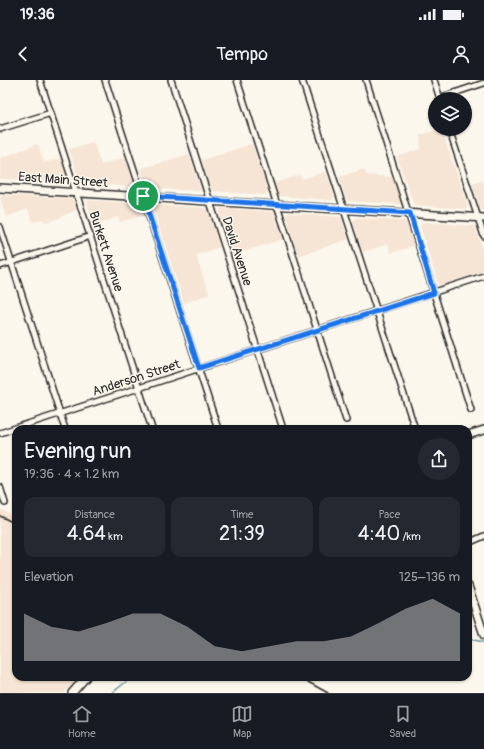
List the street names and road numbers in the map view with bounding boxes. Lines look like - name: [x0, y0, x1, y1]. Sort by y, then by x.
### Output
- street label: East Main Street: [18, 169, 109, 191]
- street label: Burkett Avenue: [86, 209, 127, 294]
- street label: David Avenue: [218, 215, 256, 288]
- street label: Anderson Street: [90, 356, 183, 400]

